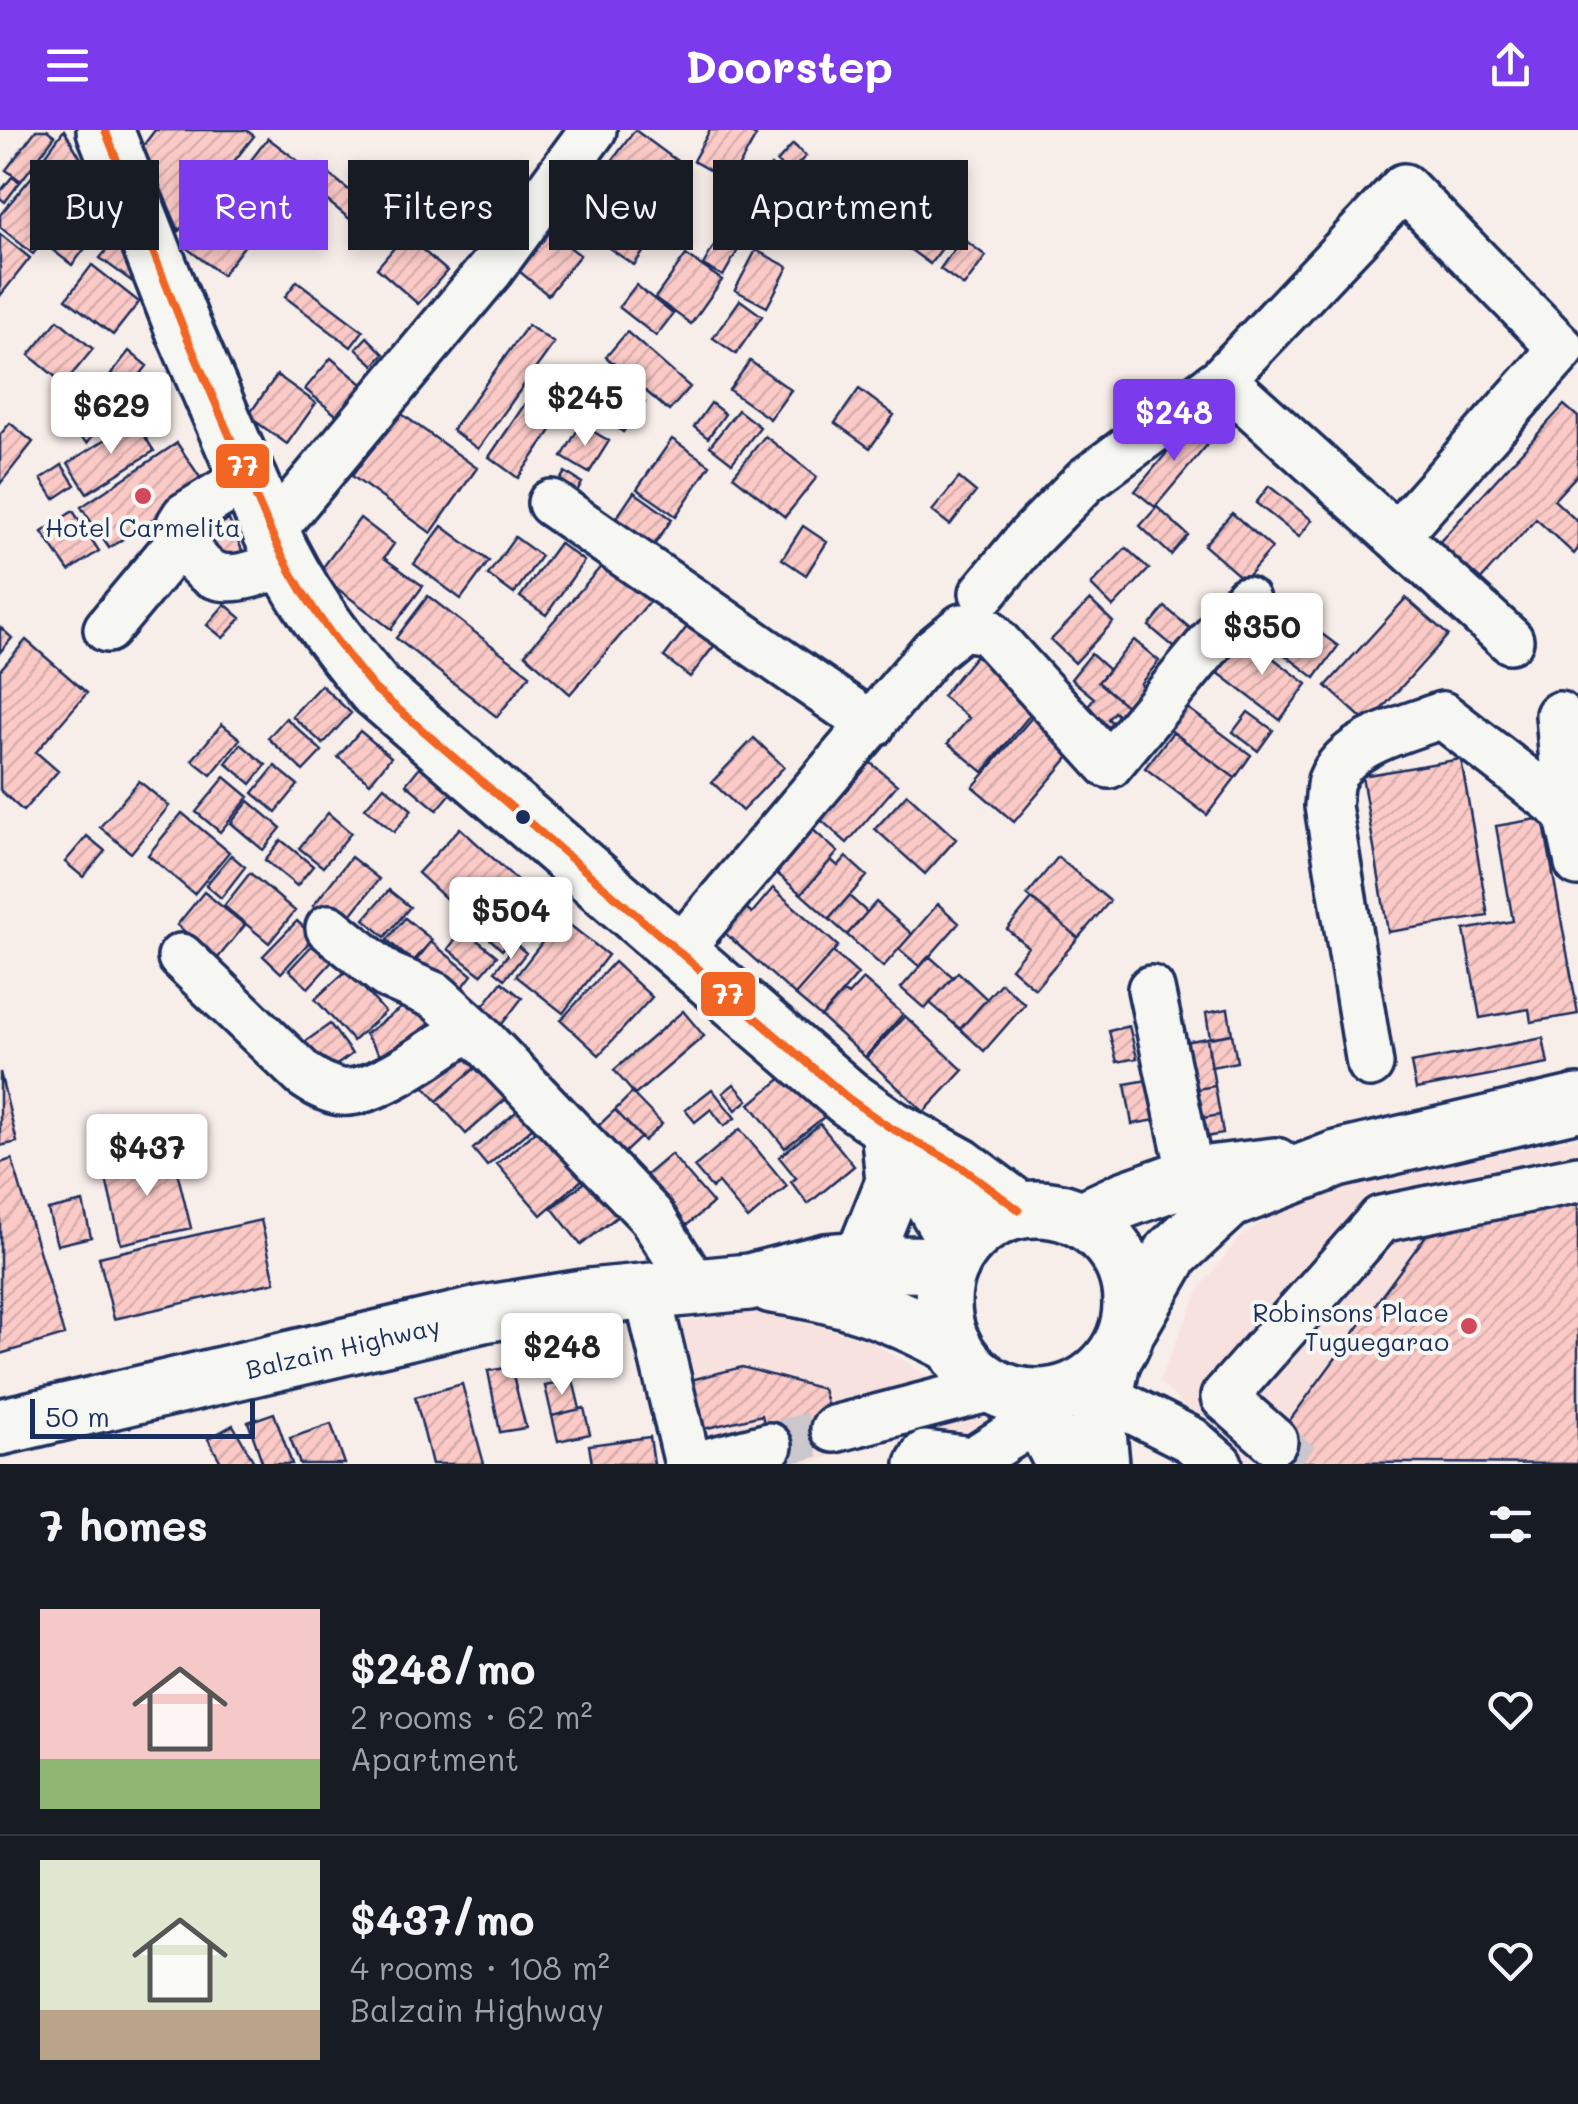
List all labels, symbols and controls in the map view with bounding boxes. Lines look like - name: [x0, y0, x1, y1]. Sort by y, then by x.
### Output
- text: Doorstep: [685, 36, 893, 94]
- icon: menu: [40, 38, 95, 93]
- icon: share: [1483, 38, 1538, 93]
- chip: Buy: [30, 160, 159, 250]
- chip: Rent: [179, 160, 328, 250]
- chip: Filters: [348, 160, 529, 250]
- chip: New: [549, 160, 693, 250]
- chip: Apartment: [713, 160, 968, 250]
- pin: $245: [526, 364, 644, 449]
- pin: $629: [52, 372, 170, 457]
- text: $245: [547, 375, 623, 417]
- pin: $248: [1115, 379, 1233, 464]
- text: $629: [73, 383, 149, 425]
- text: $248: [1135, 390, 1213, 432]
- line badge: 77: [214, 442, 271, 490]
- text: 77: [227, 447, 259, 483]
- marker: Hotel Carmelita: [132, 485, 154, 507]
- place label: Hotel Carmelita: [45, 511, 241, 543]
- pin: $350: [1203, 593, 1321, 678]
- text: $350: [1223, 604, 1301, 646]
- unlabelled marker: [513, 807, 533, 827]
- pin: $504: [452, 877, 570, 962]
- text: $504: [471, 888, 551, 930]
- line badge: 77: [699, 970, 757, 1018]
- text: 77: [712, 975, 744, 1011]
- pin: $437: [88, 1114, 206, 1199]
- text: $437: [108, 1125, 186, 1167]
- place label: Robinsons Place Tuguegarao: [1252, 1296, 1449, 1357]
- street label: Balzain Highway: [242, 1309, 443, 1385]
- pin: $248: [503, 1313, 621, 1398]
- marker: Robinsons Place Tuguegarao: [1458, 1315, 1480, 1337]
- text: $248: [523, 1324, 601, 1366]
- scale bar: [30, 1394, 255, 1438]
- text: 50 m: [45, 1398, 110, 1434]
- text: 7 homes: [40, 1497, 208, 1552]
- icon: filters: [1483, 1497, 1538, 1552]
- text: $248/mo: [350, 1640, 535, 1695]
- icon: home: [120, 1649, 240, 1769]
- icon: heart: [1483, 1682, 1538, 1737]
- text: 2 rooms · 62 m²: [350, 1695, 593, 1737]
- text: Apartment: [350, 1737, 519, 1779]
- text: $437/mo: [350, 1891, 535, 1946]
- icon: home: [120, 1900, 240, 2020]
- icon: heart: [1483, 1933, 1538, 1988]
- text: 4 rooms · 108 m²: [350, 1946, 610, 1988]
- text: Balzain Highway: [350, 1988, 604, 2030]

